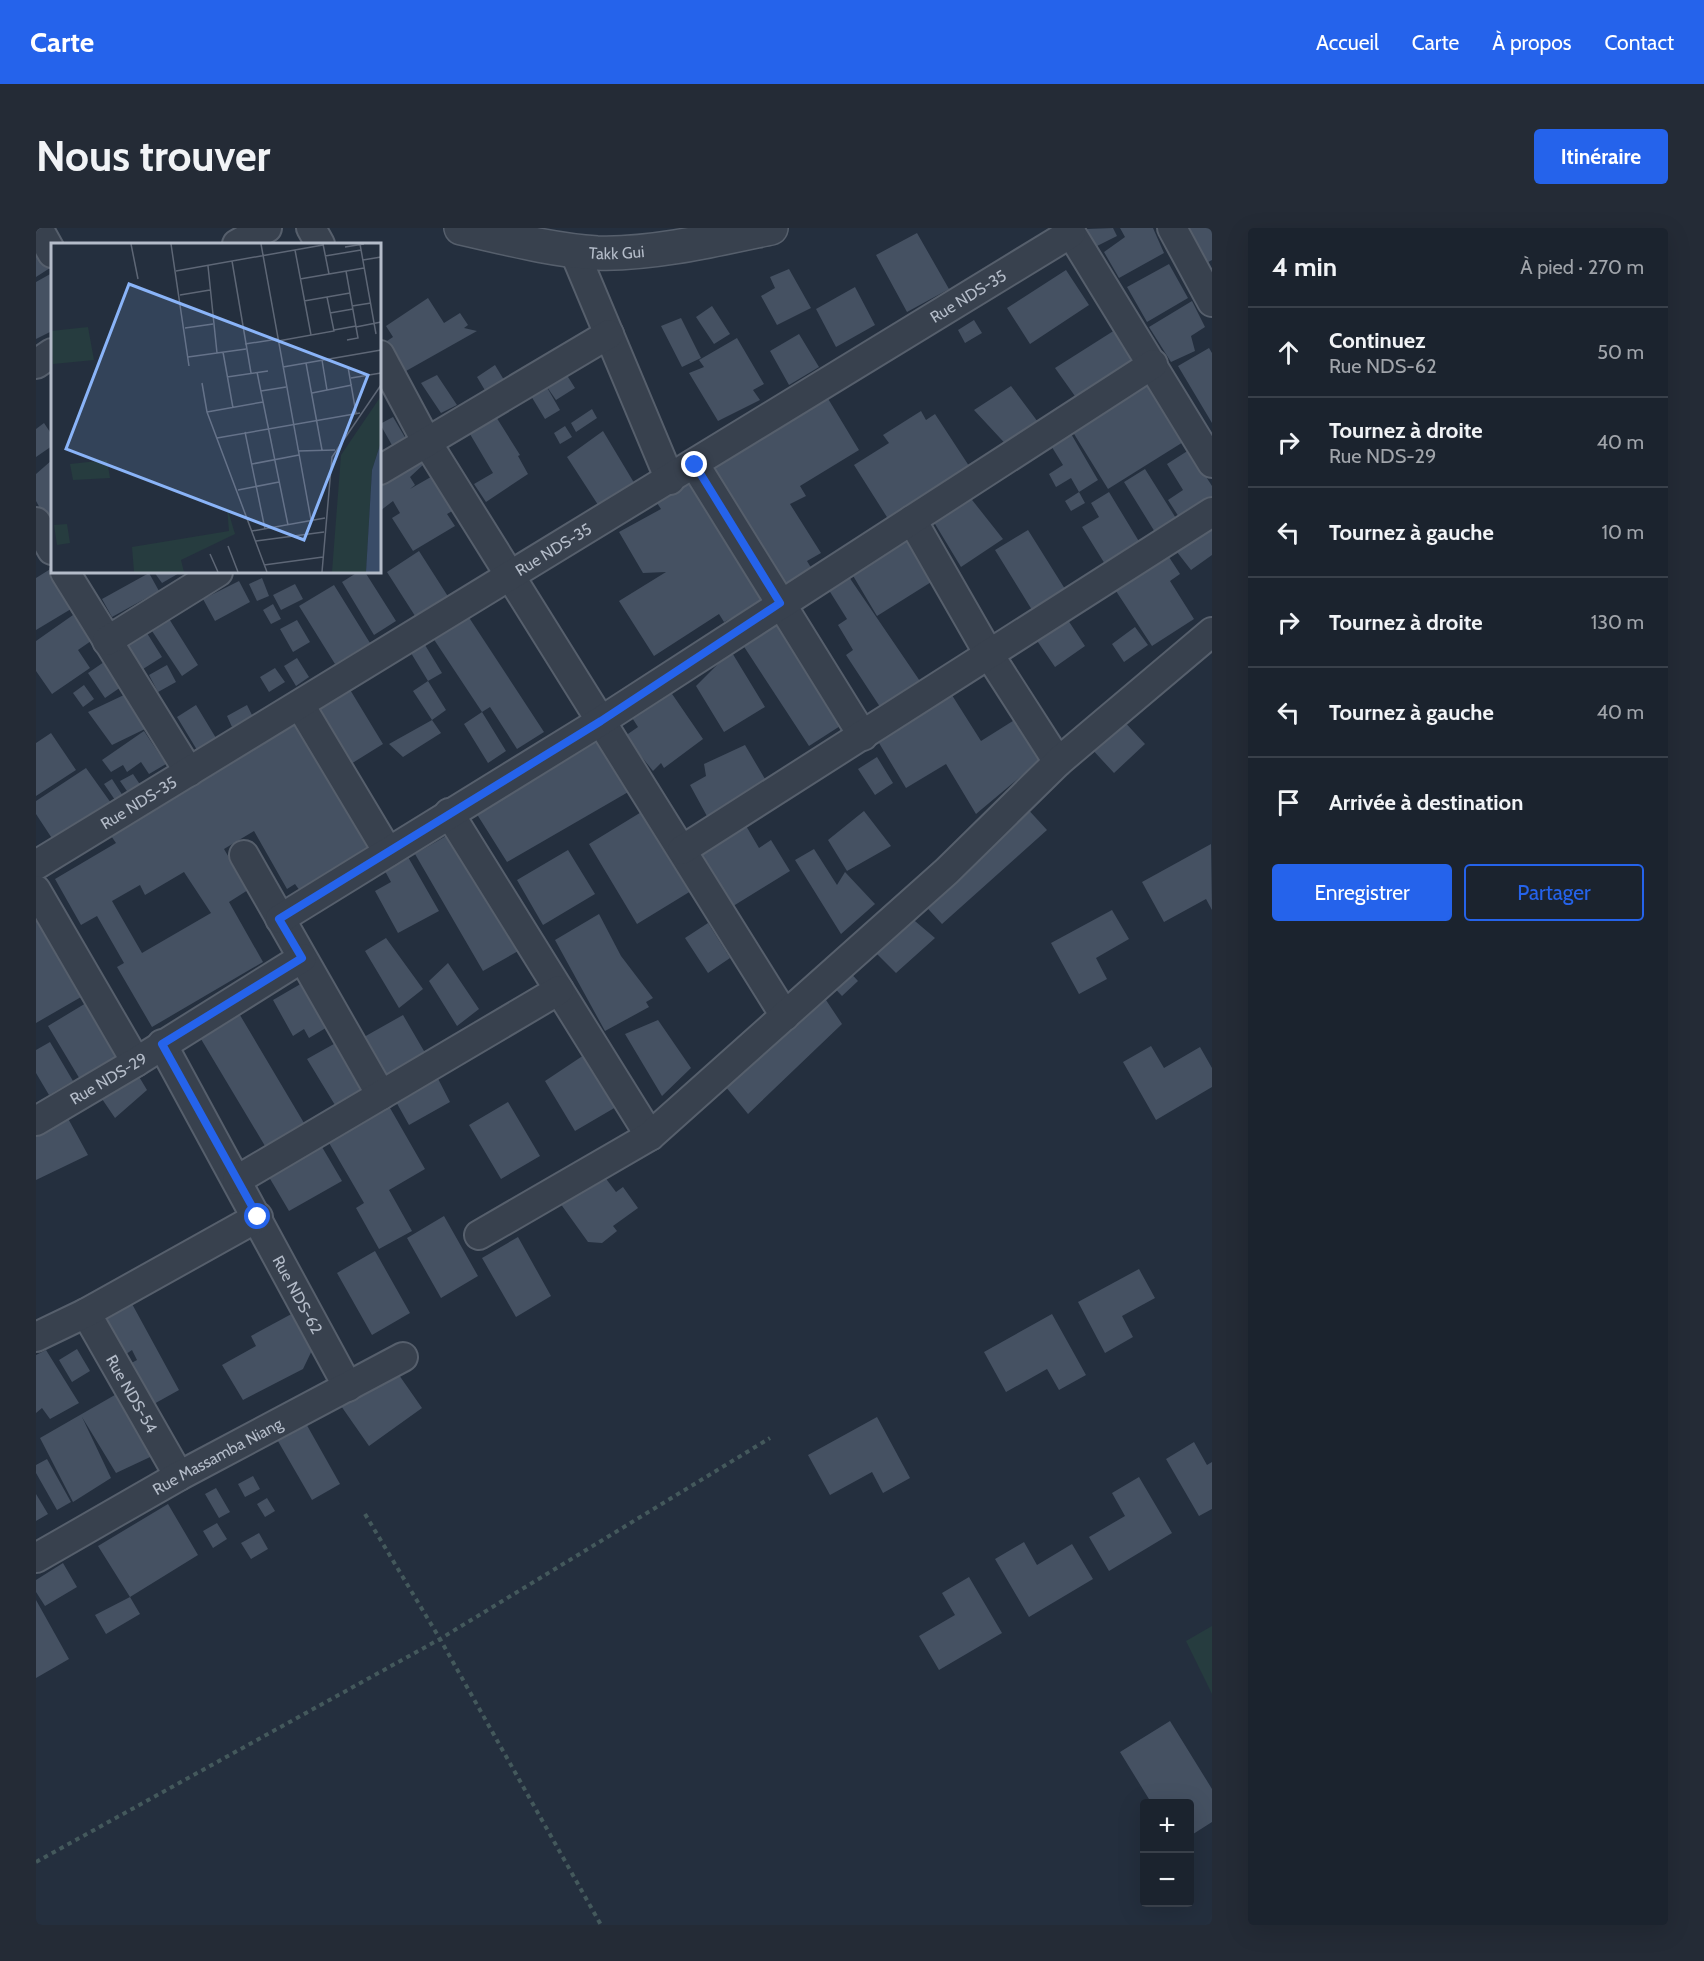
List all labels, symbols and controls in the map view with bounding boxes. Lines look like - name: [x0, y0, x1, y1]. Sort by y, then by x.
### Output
- text: Carte: [30, 25, 94, 59]
- text: Accueil: [1316, 30, 1379, 55]
- text: Carte: [1412, 30, 1459, 55]
- text: À propos: [1492, 30, 1571, 55]
- text: Contact: [1604, 30, 1674, 55]
- button: Itinéraire: [1534, 129, 1668, 184]
- text: Nous trouver: [36, 130, 270, 182]
- street label: Takk Gui: [588, 242, 645, 263]
- inset map: [51, 243, 381, 573]
- text: 4 min: [1272, 251, 1337, 283]
- text: À pied · 270 m: [1520, 255, 1644, 279]
- street label: Rue NDS-35: [926, 265, 1010, 326]
- text: Continuez: [1329, 327, 1426, 354]
- icon: ahead: [1272, 336, 1305, 369]
- text: 50 m: [1597, 340, 1644, 364]
- text: Rue NDS-62: [1329, 354, 1437, 378]
- text: Tournez à droite: [1329, 417, 1483, 444]
- icon: right: [1272, 426, 1305, 459]
- text: 40 m: [1596, 430, 1644, 454]
- text: Rue NDS-29: [1329, 444, 1436, 468]
- route end: [681, 451, 707, 477]
- icon: left: [1272, 516, 1305, 549]
- street label: Rue NDS-35: [512, 519, 595, 580]
- text: Tournez à gauche: [1329, 519, 1494, 546]
- text: 10 m: [1601, 520, 1644, 544]
- icon: right: [1272, 606, 1305, 639]
- text: Tournez à droite: [1329, 609, 1483, 636]
- text: 130 m: [1591, 610, 1644, 634]
- icon: left: [1272, 696, 1305, 729]
- text: Tournez à gauche: [1329, 699, 1494, 726]
- text: 40 m: [1596, 700, 1644, 724]
- street label: Rue NDS-35: [97, 772, 180, 833]
- icon: arrive: [1272, 786, 1305, 819]
- text: Arrivée à destination: [1329, 789, 1523, 816]
- button: Enregistrer: [1272, 864, 1452, 921]
- button: Partager: [1464, 864, 1644, 921]
- street label: Rue NDS-29: [67, 1048, 150, 1108]
- route start: [244, 1203, 270, 1229]
- street label: Rue NDS-62: [269, 1252, 327, 1337]
- street label: Rue NDS-54: [102, 1351, 162, 1436]
- street label: Rue Massamba Niang: [149, 1413, 286, 1499]
- map controls: [1140, 1799, 1194, 1907]
- button: +: [1140, 1799, 1194, 1853]
- button: −: [1140, 1853, 1194, 1907]

